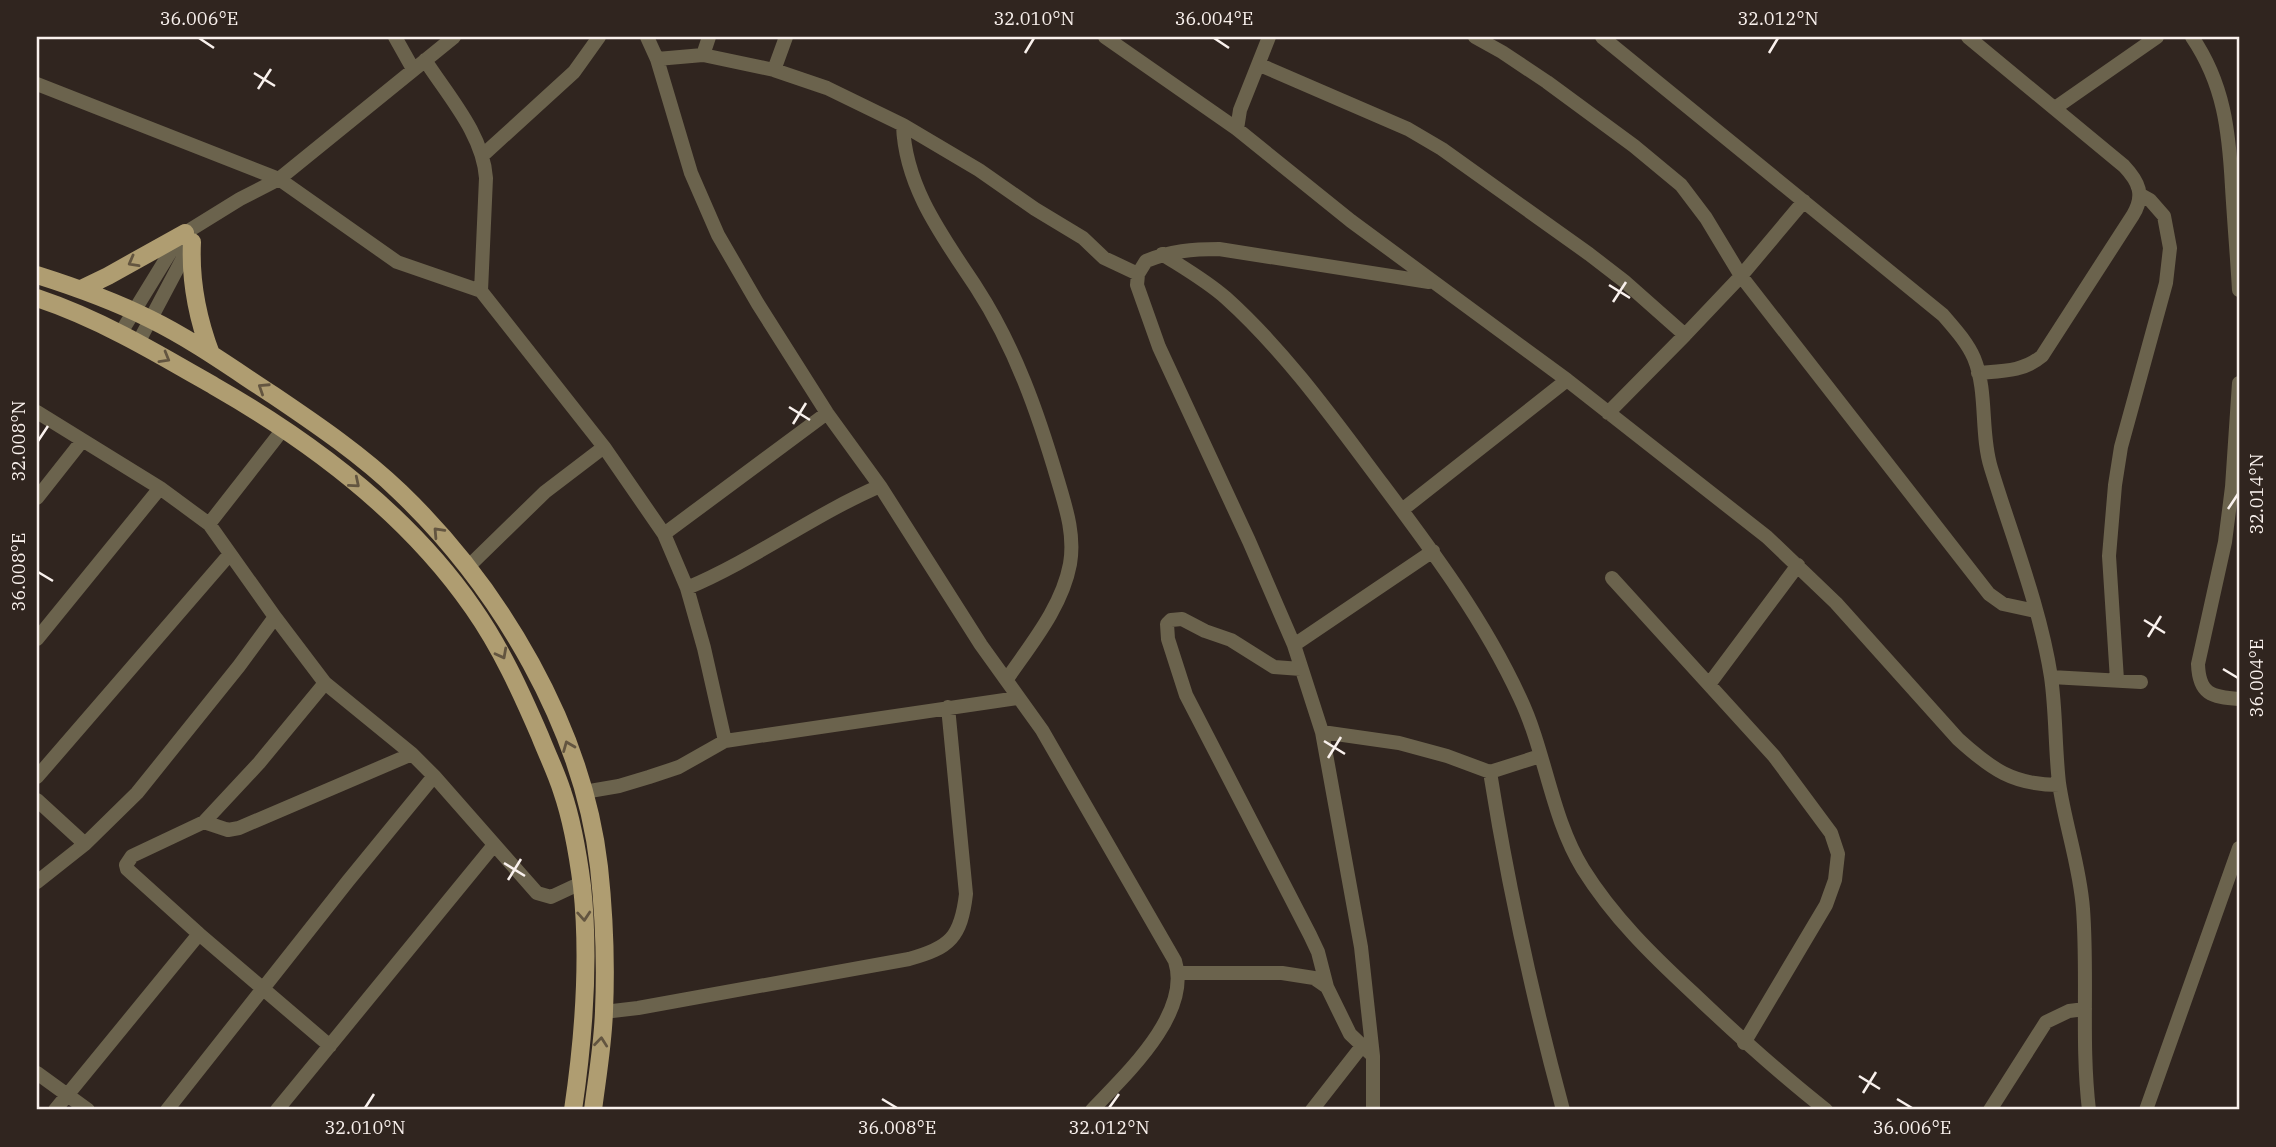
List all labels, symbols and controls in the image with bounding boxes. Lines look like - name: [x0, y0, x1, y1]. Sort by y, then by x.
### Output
- text: 36.006°E: [160, 7, 238, 30]
- text: 32.010°N: [993, 7, 1075, 30]
- text: 36.004°E: [1175, 7, 1253, 30]
- text: 32.012°N: [1737, 7, 1819, 30]
- one-way arrow: [128, 254, 141, 267]
- one-way arrow: [157, 350, 170, 363]
- one-way arrow: [257, 384, 270, 397]
- text: 32.008°N: [7, 400, 30, 482]
- text: 32.014°N: [2245, 453, 2268, 535]
- one-way arrow: [347, 474, 359, 487]
- one-way arrow: [433, 527, 446, 540]
- text: 36.008°E: [7, 533, 30, 611]
- text: 36.004°E: [2245, 639, 2268, 717]
- one-way arrow: [493, 647, 507, 659]
- one-way arrow: [562, 741, 576, 753]
- one-way arrow: [576, 910, 591, 921]
- one-way arrow: [593, 1037, 608, 1048]
- text: 32.010°N: [324, 1116, 406, 1139]
- text: 36.008°E: [858, 1116, 936, 1139]
- text: 32.012°N: [1068, 1116, 1150, 1139]
- text: 36.006°E: [1873, 1116, 1951, 1139]

